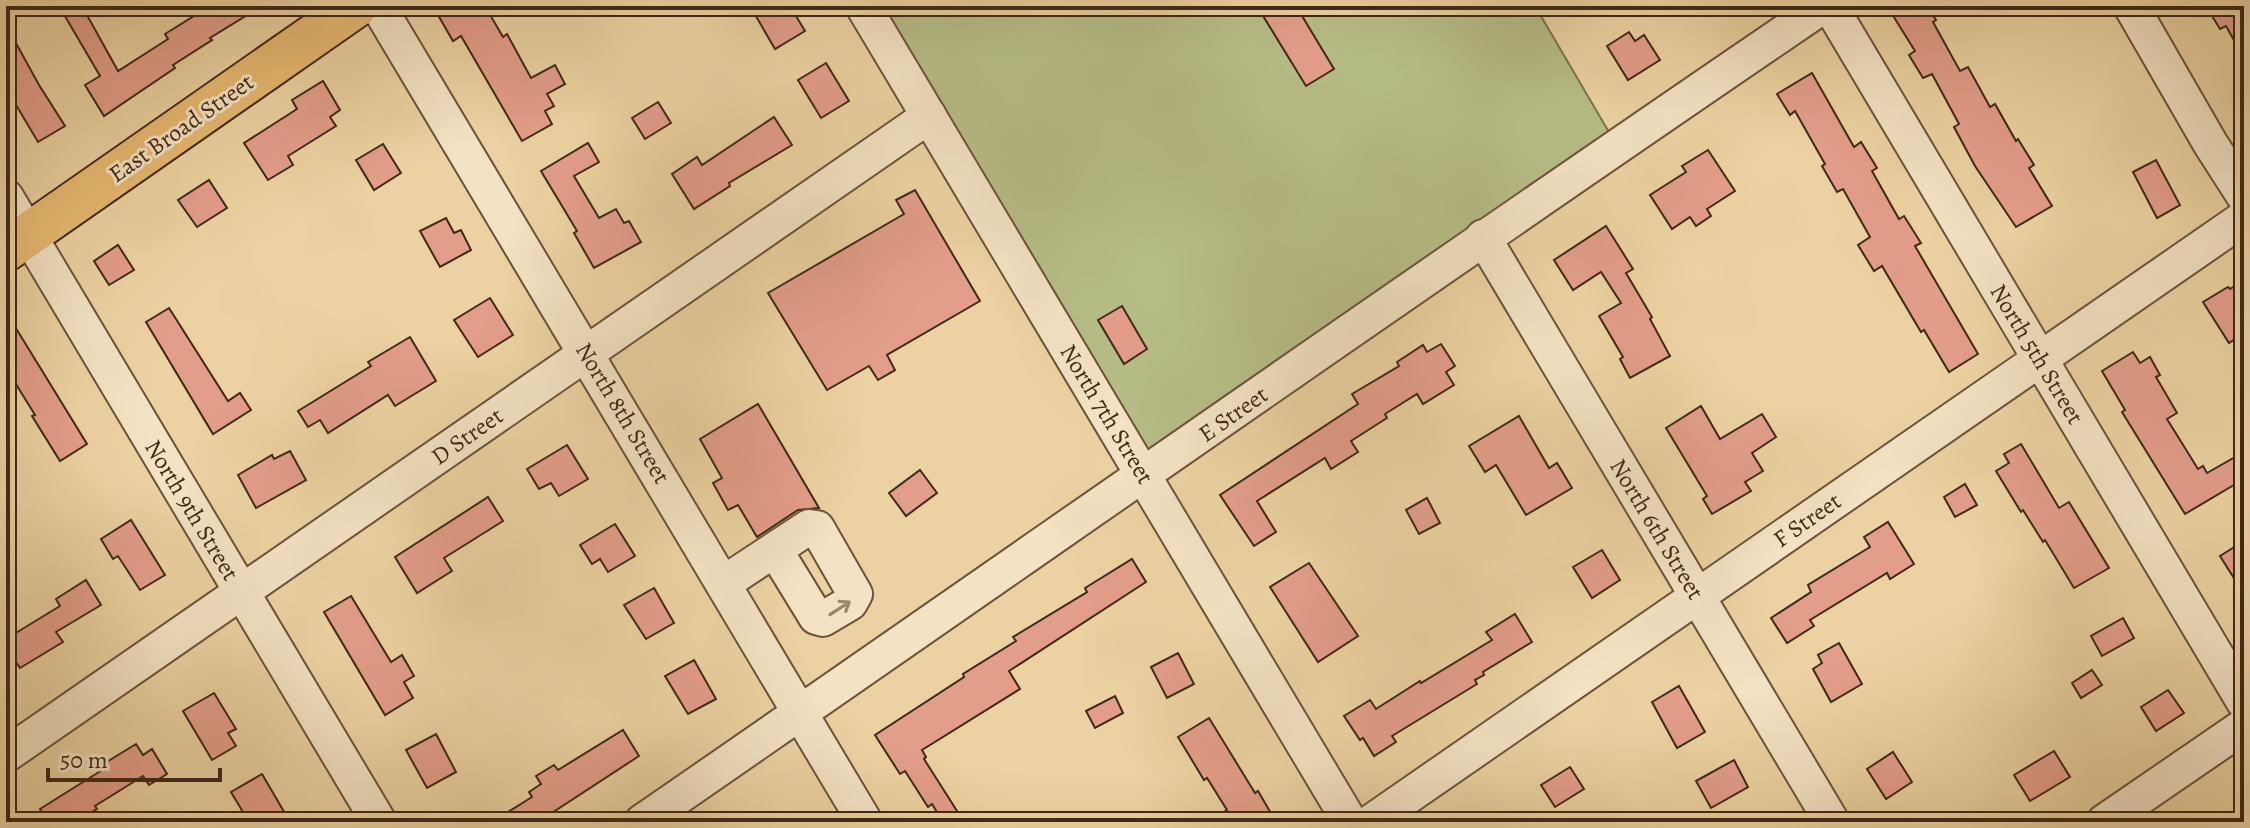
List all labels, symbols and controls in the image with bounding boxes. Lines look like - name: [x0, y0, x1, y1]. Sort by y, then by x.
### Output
- street label: East Broad Street: [102, 66, 260, 190]
- street label: North 5th Street: [1983, 278, 2092, 430]
- street label: North 8th Street: [568, 336, 678, 490]
- street label: North 7th Street: [1053, 338, 1161, 490]
- street label: E Street: [1192, 378, 1274, 449]
- street label: D Street: [425, 400, 509, 472]
- street label: North 9th Street: [137, 434, 247, 586]
- street label: North 6th Street: [1602, 453, 1712, 605]
- street label: F Street: [1767, 485, 1847, 555]
- one-way arrow: [828, 600, 850, 617]
- scale bar: [48, 732, 220, 782]
- text: 50 m: [60, 744, 108, 776]

